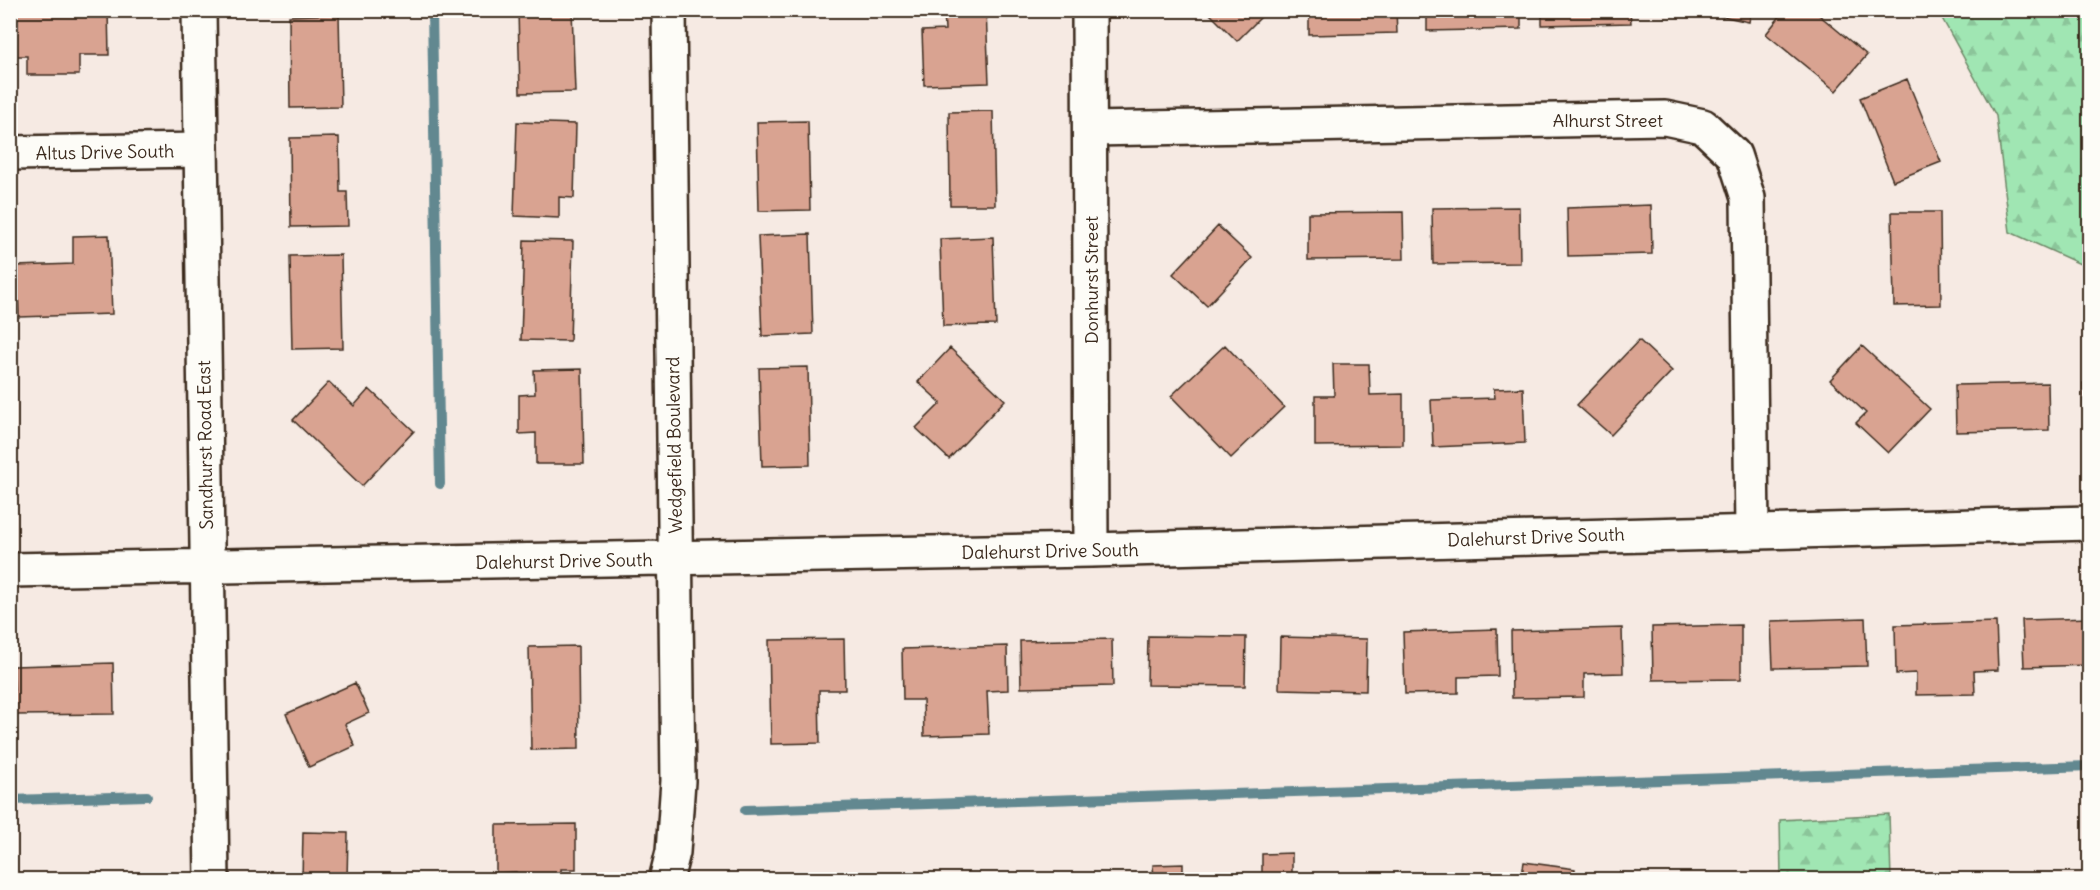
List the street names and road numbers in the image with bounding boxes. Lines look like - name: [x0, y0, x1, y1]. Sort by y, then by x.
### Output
- street label: Alhurst Street: [1553, 109, 1663, 132]
- street label: Altus Drive South: [36, 139, 174, 165]
- street label: Donhurst Street: [1080, 216, 1103, 344]
- street label: Wedgefield Boulevard: [661, 356, 687, 534]
- street label: Sandhurst Road East: [192, 360, 218, 530]
- street label: Dalehurst Drive South: [1447, 522, 1625, 552]
- street label: Dalehurst Drive South: [961, 538, 1139, 564]
- street label: Dalehurst Drive South: [475, 548, 653, 574]

